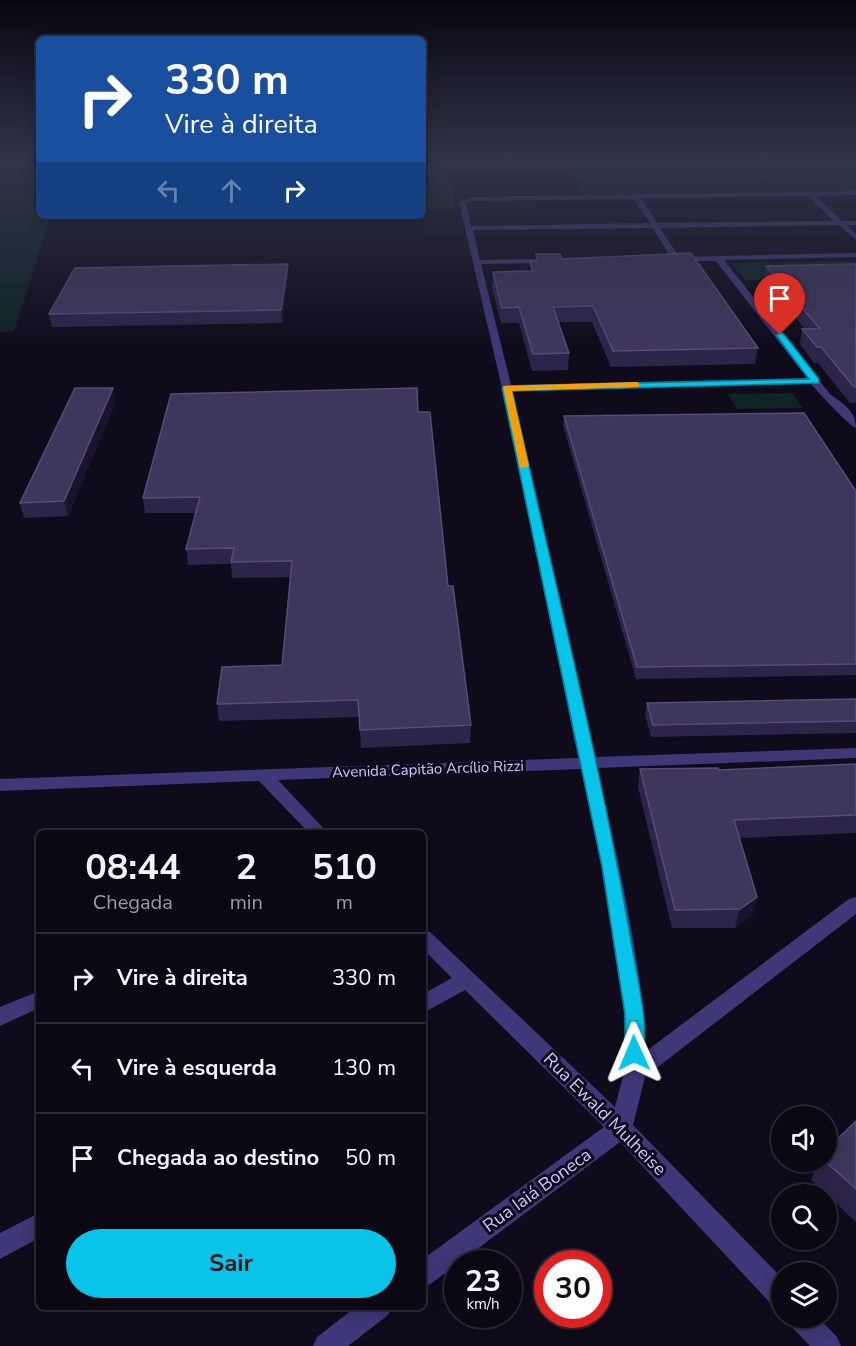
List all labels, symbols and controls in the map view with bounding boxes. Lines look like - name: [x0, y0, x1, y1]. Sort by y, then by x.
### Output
- text: 330 m: [165, 52, 289, 109]
- icon: right: [66, 60, 144, 138]
- text: Vire à direita: [165, 106, 318, 143]
- icon: left: [152, 174, 185, 207]
- icon: ahead: [215, 174, 248, 207]
- icon: right: [278, 174, 311, 207]
- pin: [754, 273, 805, 335]
- icon: arrive: [763, 282, 796, 315]
- street label: Avenida Capitão Arcílio Rizzi: [332, 756, 524, 782]
- text: 08:44: [85, 843, 181, 892]
- text: 2: [235, 843, 257, 892]
- text: 510: [312, 843, 377, 892]
- text: Chegada: [93, 889, 173, 916]
- text: min: [230, 889, 263, 916]
- text: m: [336, 889, 353, 916]
- icon: right: [66, 962, 99, 995]
- text: Vire à direita: [117, 963, 248, 993]
- text: 330 m: [332, 963, 396, 993]
- position arrow: [602, 1021, 666, 1085]
- street label: Rua Ewald Mulheise: [538, 1047, 672, 1181]
- icon: left: [66, 1052, 99, 1085]
- text: Vire à esquerda: [117, 1053, 277, 1083]
- text: 130 m: [332, 1053, 396, 1083]
- map controls: [771, 1106, 837, 1328]
- button: sound: [771, 1106, 837, 1172]
- icon: arrive: [66, 1142, 99, 1175]
- text: Chegada ao destino: [117, 1143, 319, 1173]
- text: 50 m: [345, 1143, 396, 1173]
- street label: Rua Iaiá Boneca: [478, 1143, 596, 1237]
- button: search: [771, 1184, 837, 1250]
- button: Sair: [66, 1229, 396, 1298]
- speed limit sign: 30: [534, 1250, 612, 1328]
- text: 23: [465, 1261, 501, 1302]
- button: layers: [771, 1262, 837, 1328]
- text: km/h: [466, 1294, 500, 1314]

